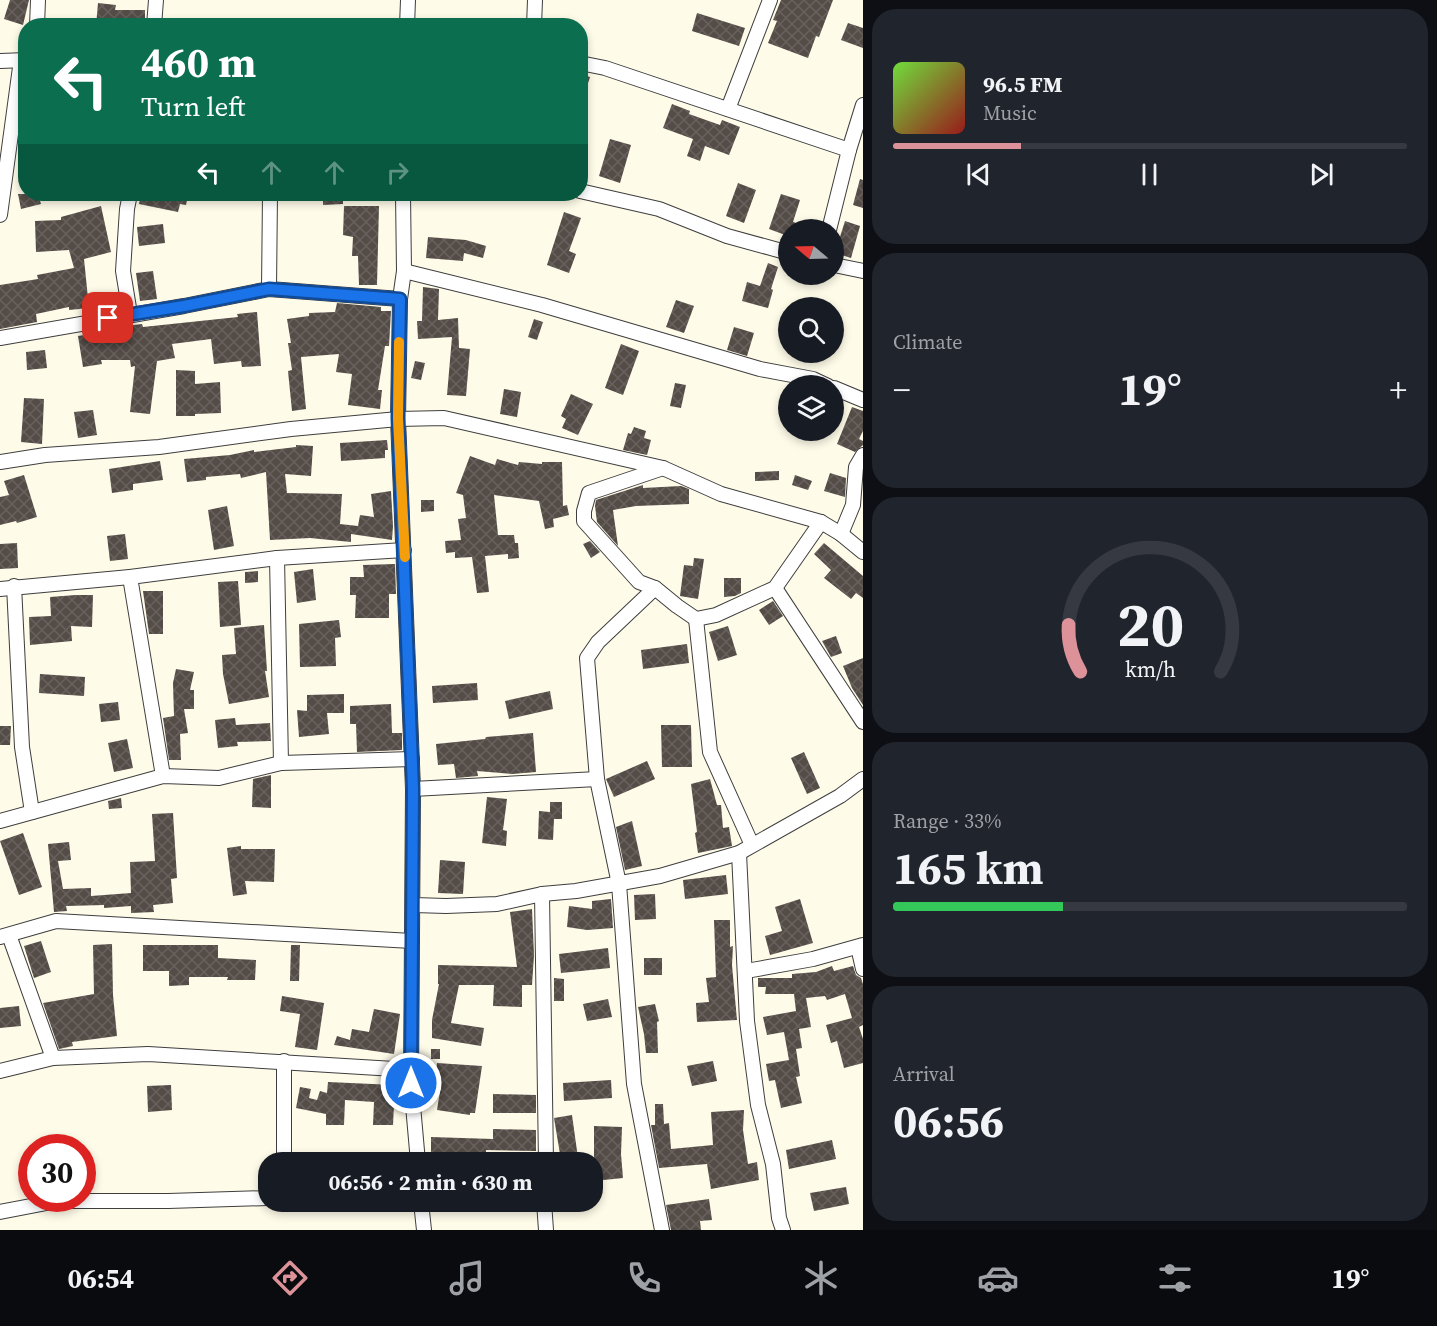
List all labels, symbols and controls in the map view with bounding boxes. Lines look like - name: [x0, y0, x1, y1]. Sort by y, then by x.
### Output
- text: 460 m: [141, 33, 256, 91]
- icon: left: [42, 42, 120, 120]
- text: 96.5 FM: [983, 69, 1062, 99]
- text: Turn left: [141, 88, 245, 125]
- text: Music: [983, 99, 1037, 127]
- icon: left: [192, 156, 225, 189]
- icon: ahead: [255, 156, 288, 189]
- icon: ahead: [318, 156, 351, 189]
- icon: right: [381, 156, 414, 189]
- icon: previous: [962, 158, 995, 191]
- icon: pause: [1133, 158, 1166, 191]
- icon: next: [1305, 158, 1338, 191]
- north arrow: [778, 219, 844, 285]
- map controls: [778, 219, 844, 441]
- pin: [82, 292, 133, 343]
- button: search: [778, 297, 844, 363]
- icon: arrive: [91, 301, 124, 334]
- text: Climate: [893, 328, 962, 356]
- text: 19°: [1118, 358, 1182, 420]
- text: −: [893, 367, 911, 412]
- text: +: [1389, 367, 1407, 412]
- button: layers: [778, 375, 844, 441]
- text: 20: [1116, 581, 1184, 667]
- text: km/h: [1124, 655, 1176, 684]
- text: Range · 33%: [893, 807, 1002, 835]
- text: 165 km: [893, 837, 1044, 899]
- position arrow: [379, 1051, 443, 1115]
- text: Arrival: [893, 1060, 955, 1088]
- text: 06:56: [893, 1090, 1004, 1152]
- speed limit sign: 30: [18, 1134, 96, 1212]
- text: 06:56 · 2 min · 630 m: [329, 1167, 532, 1197]
- icon: directions: [269, 1257, 311, 1299]
- icon: music: [446, 1257, 488, 1299]
- icon: phone: [623, 1257, 665, 1299]
- icon: climate: [800, 1257, 842, 1299]
- icon: car: [977, 1257, 1019, 1299]
- icon: filters: [1154, 1257, 1196, 1299]
- text: 06:54: [68, 1260, 134, 1297]
- text: 19°: [1331, 1260, 1369, 1297]

